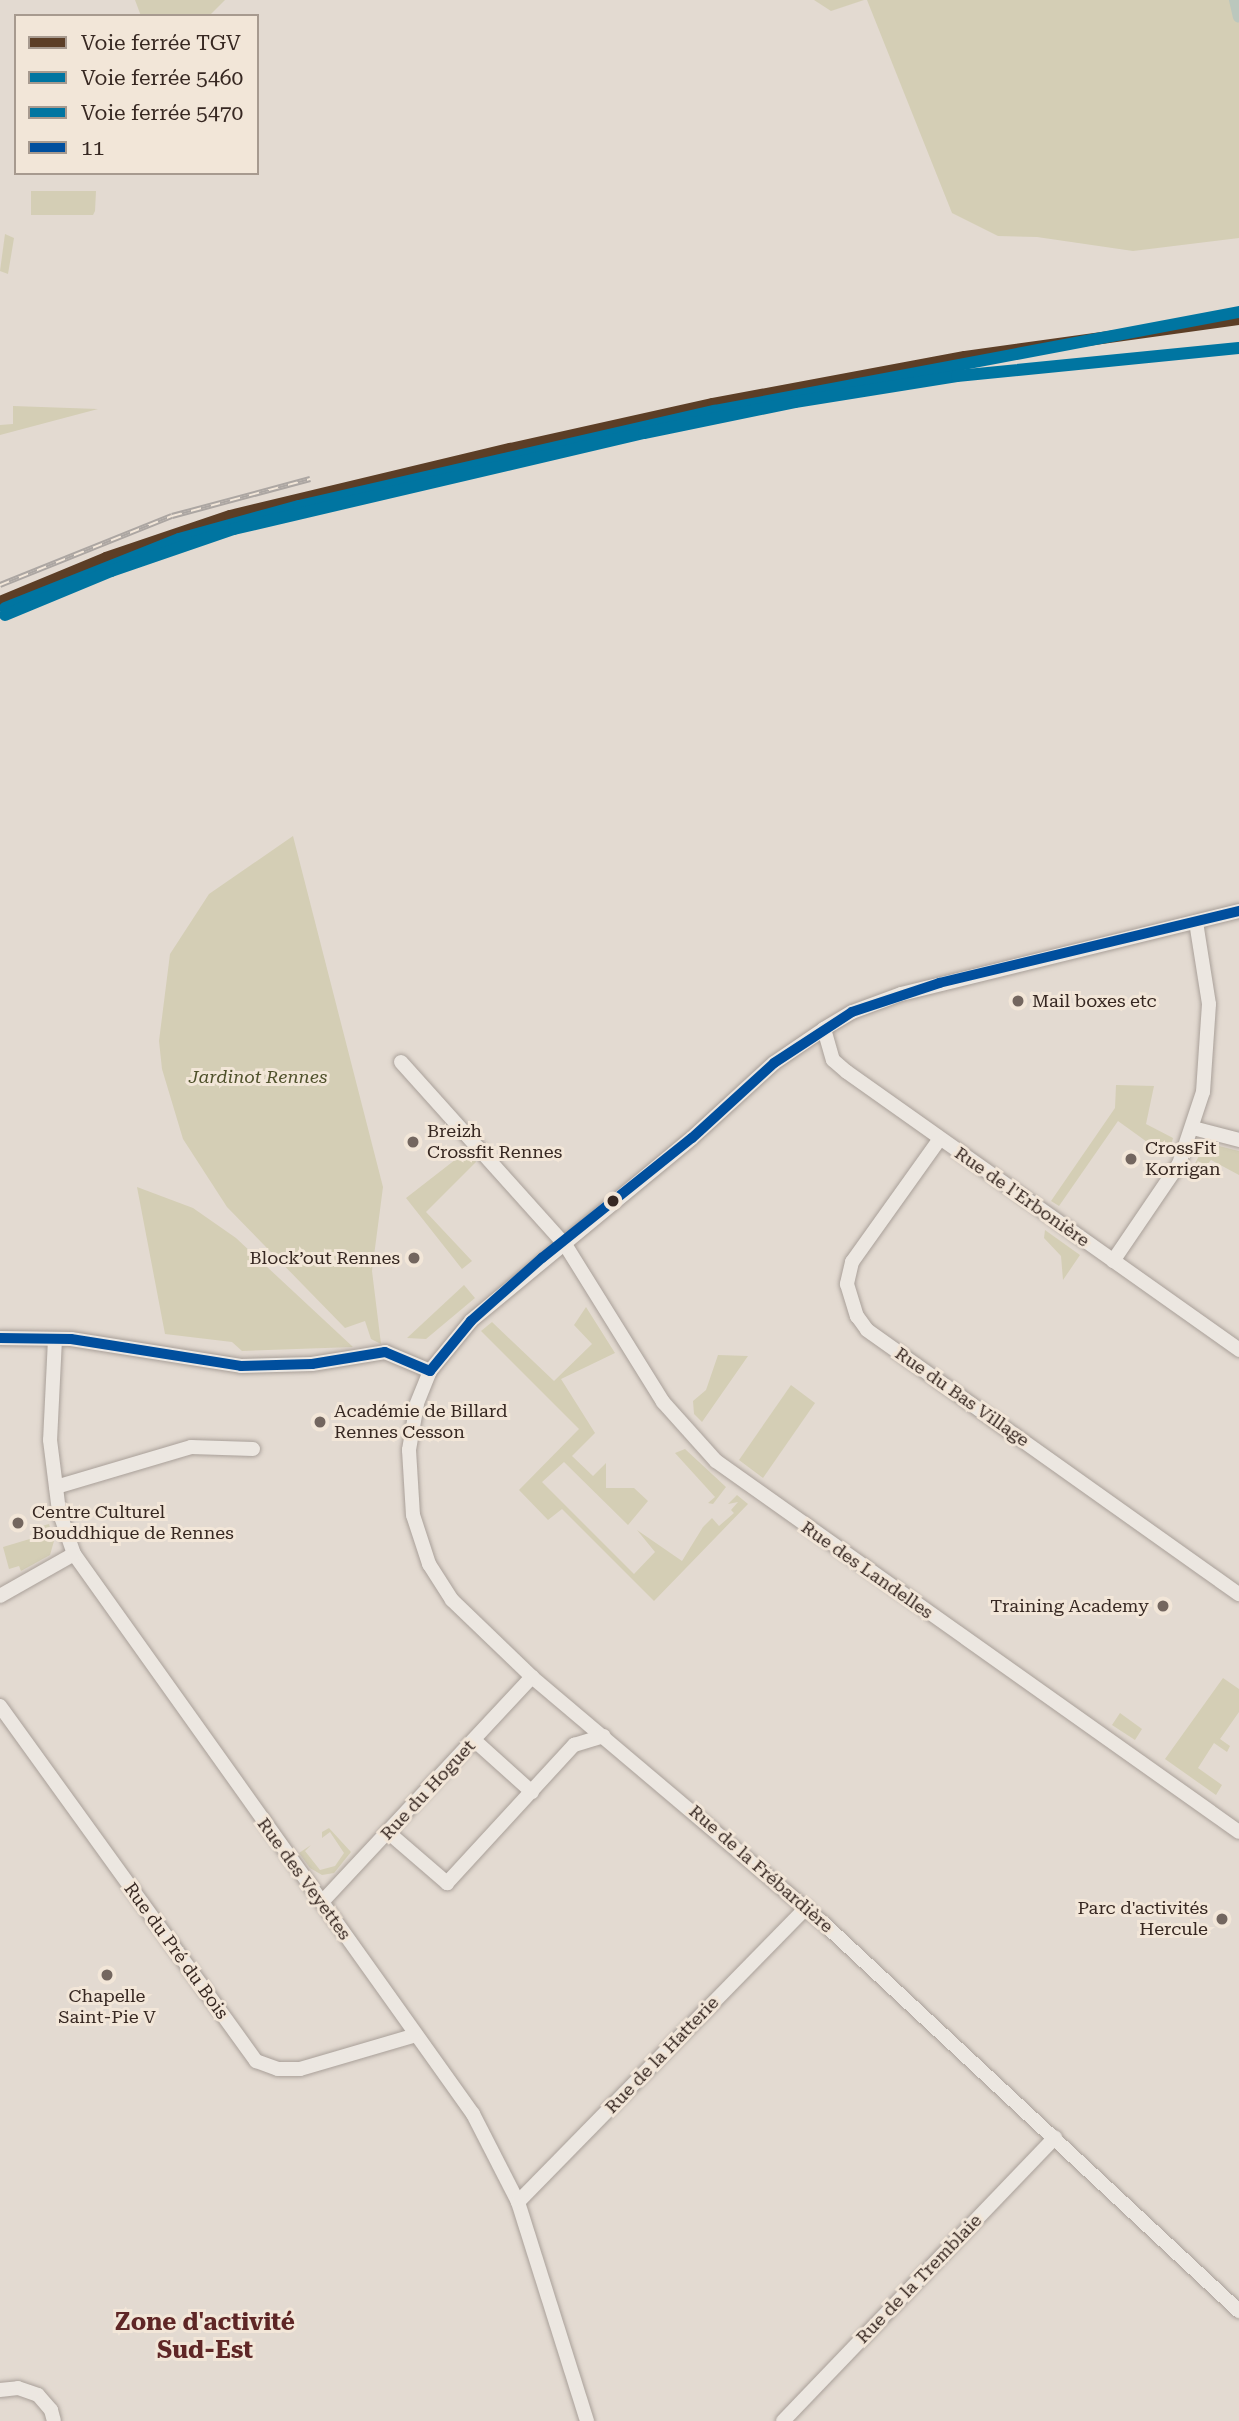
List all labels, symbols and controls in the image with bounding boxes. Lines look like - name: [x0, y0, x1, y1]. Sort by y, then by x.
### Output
- legend: [14, 14, 259, 175]
- text: Voie ferrée TGV: [81, 31, 241, 55]
- text: Voie ferrée 5460: [81, 66, 243, 90]
- text: Voie ferrée 5470: [81, 101, 243, 125]
- text: 11: [81, 136, 105, 160]
- place label: Mail boxes etc: [1032, 990, 1157, 1012]
- marker: Mail boxes etc: [1010, 993, 1026, 1009]
- park label: Jardinot Rennes: [189, 1066, 327, 1088]
- place label: Breizh Crossfit Rennes: [427, 1121, 562, 1164]
- marker: Breizh Crossfit Rennes: [405, 1134, 421, 1150]
- place label: CrossFit Korrigan: [1145, 1138, 1221, 1180]
- street label: Rue de l'Erbonière: [950, 1142, 1094, 1252]
- marker: CrossFit Korrigan: [1123, 1151, 1139, 1167]
- unlabelled marker: [606, 1194, 620, 1208]
- place label: Block’out Rennes: [250, 1247, 400, 1269]
- marker: Block’out Rennes: [406, 1250, 422, 1266]
- street label: Rue du Bas Village: [891, 1343, 1033, 1451]
- place label: Académie de Billard Rennes Cesson: [334, 1401, 508, 1444]
- marker: Académie de Billard Rennes Cesson: [312, 1414, 328, 1430]
- place label: Centre Culturel Bouddhique de Rennes: [32, 1502, 234, 1544]
- marker: Centre Culturel Bouddhique de Rennes: [10, 1515, 26, 1531]
- street label: Rue des Landelles: [797, 1516, 937, 1624]
- place label: Training Academy: [990, 1595, 1149, 1617]
- marker: Training Academy: [1155, 1598, 1171, 1614]
- street label: Rue du Hoguet: [376, 1735, 480, 1845]
- street label: Rue de la Frébardière: [685, 1801, 837, 1937]
- street label: Rue des Veyettes: [252, 1814, 356, 1944]
- street label: Rue du Pré du Bois: [119, 1879, 233, 2023]
- place label: Parc d'activités Hercule: [1078, 1898, 1208, 1940]
- marker: Parc d'activités Hercule: [1214, 1911, 1230, 1927]
- marker: Chapelle Saint-Pie V: [99, 1967, 115, 1983]
- place label: Chapelle Saint-Pie V: [58, 1986, 156, 2028]
- street label: Rue de la Hatterie: [601, 1992, 723, 2118]
- street label: Rue de la Tremblaie: [852, 2210, 986, 2348]
- district label: Zone d'activité Sud-Est: [115, 2309, 295, 2365]

